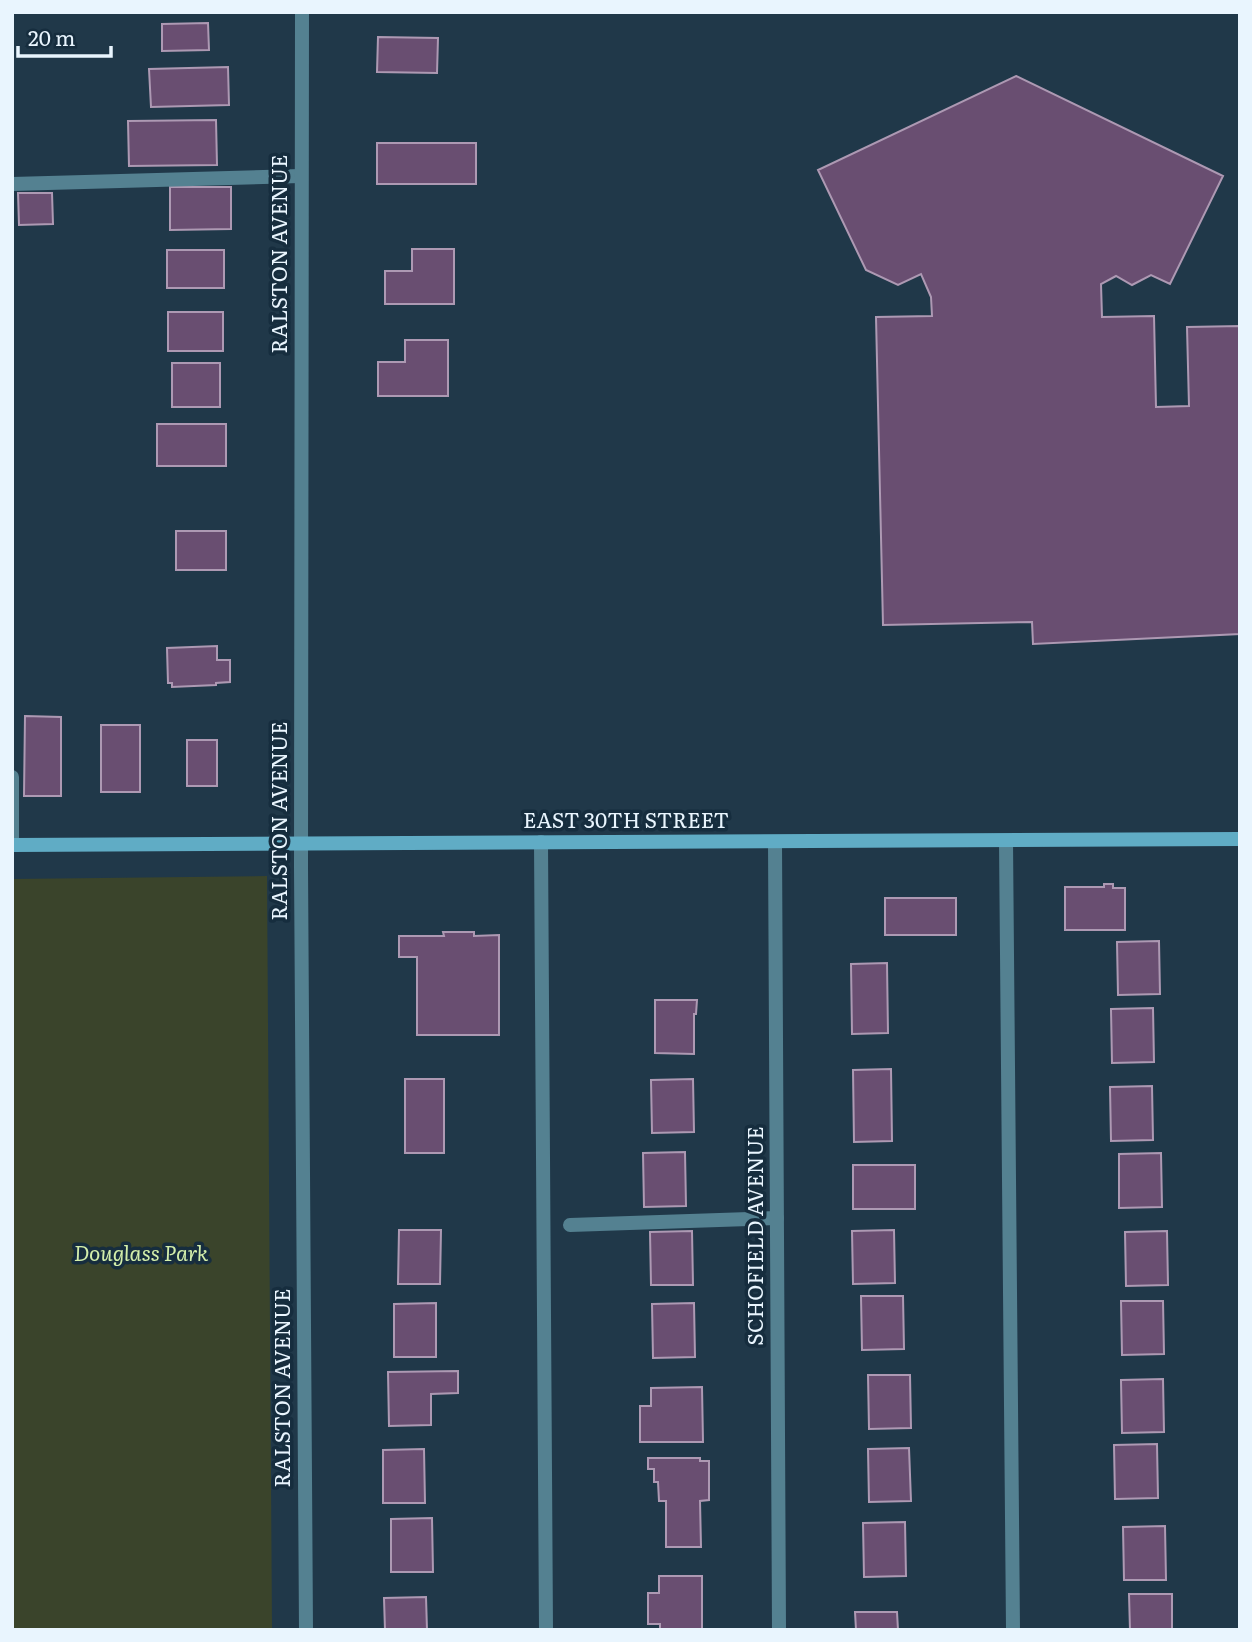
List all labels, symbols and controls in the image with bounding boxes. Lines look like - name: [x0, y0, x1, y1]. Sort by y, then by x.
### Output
- scale bar: [18, 14, 110, 58]
- text: 20 m: [28, 21, 75, 52]
- street label: RALSTON AVENUE: [262, 155, 293, 353]
- street label: RALSTON AVENUE: [262, 722, 293, 920]
- street label: EAST 30TH STREET: [523, 803, 729, 834]
- street label: SCHOFIELD AVENUE: [738, 1126, 769, 1346]
- park label: Douglass Park: [74, 1236, 209, 1267]
- street label: RALSTON AVENUE: [265, 1289, 296, 1487]

